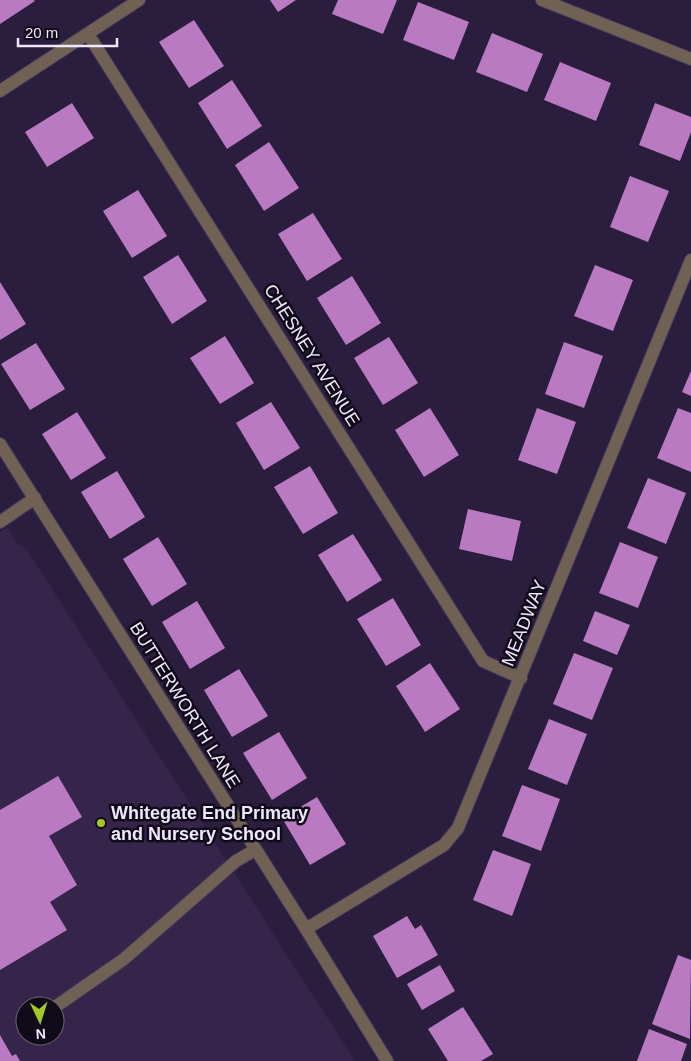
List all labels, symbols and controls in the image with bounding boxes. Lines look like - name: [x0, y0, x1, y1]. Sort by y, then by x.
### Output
- scale bar: [18, 15, 116, 47]
- text: 20 m: [25, 24, 58, 41]
- street label: CHESNEY AVENUE: [260, 280, 364, 430]
- street label: MEADWAY: [498, 577, 550, 669]
- street label: BUTTERWORTH LANE: [126, 619, 244, 791]
- place label: Whitegate End Primary and Nursery School: [111, 803, 308, 844]
- marker: Whitegate End Primary and Nursery School: [95, 817, 107, 829]
- north arrow: [15, 996, 65, 1046]
- text: N: [35, 1026, 47, 1042]

